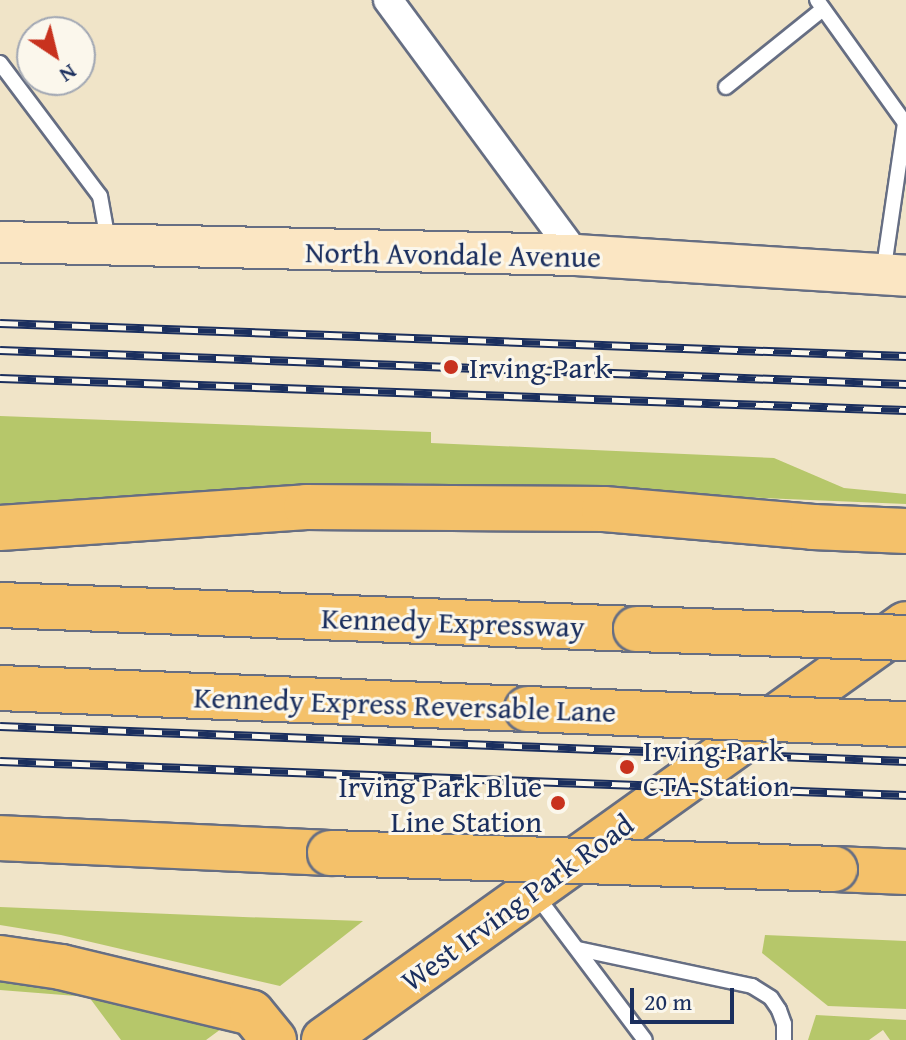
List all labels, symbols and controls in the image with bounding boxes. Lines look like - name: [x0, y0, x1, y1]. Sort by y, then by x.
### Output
- north arrow: [16, 16, 96, 96]
- text: N: [53, 57, 84, 91]
- street label: North Avondale Avenue: [305, 233, 601, 275]
- place label: Irving Park: [469, 349, 610, 385]
- marker: Irving Park: [440, 356, 462, 378]
- street label: Kennedy Expressway: [321, 599, 585, 645]
- street label: Kennedy Express Reversable Lane: [193, 679, 617, 729]
- place label: Irving Park CTA Station: [643, 732, 790, 802]
- marker: Irving Park CTA Station: [618, 758, 636, 776]
- place label: Irving Park Blue Line Station: [338, 768, 542, 838]
- marker: Irving Park Blue Line Station: [549, 794, 567, 812]
- street label: West Irving Park Road: [394, 806, 640, 998]
- scale bar: [634, 972, 738, 1022]
- text: 20 m: [644, 984, 692, 1019]

